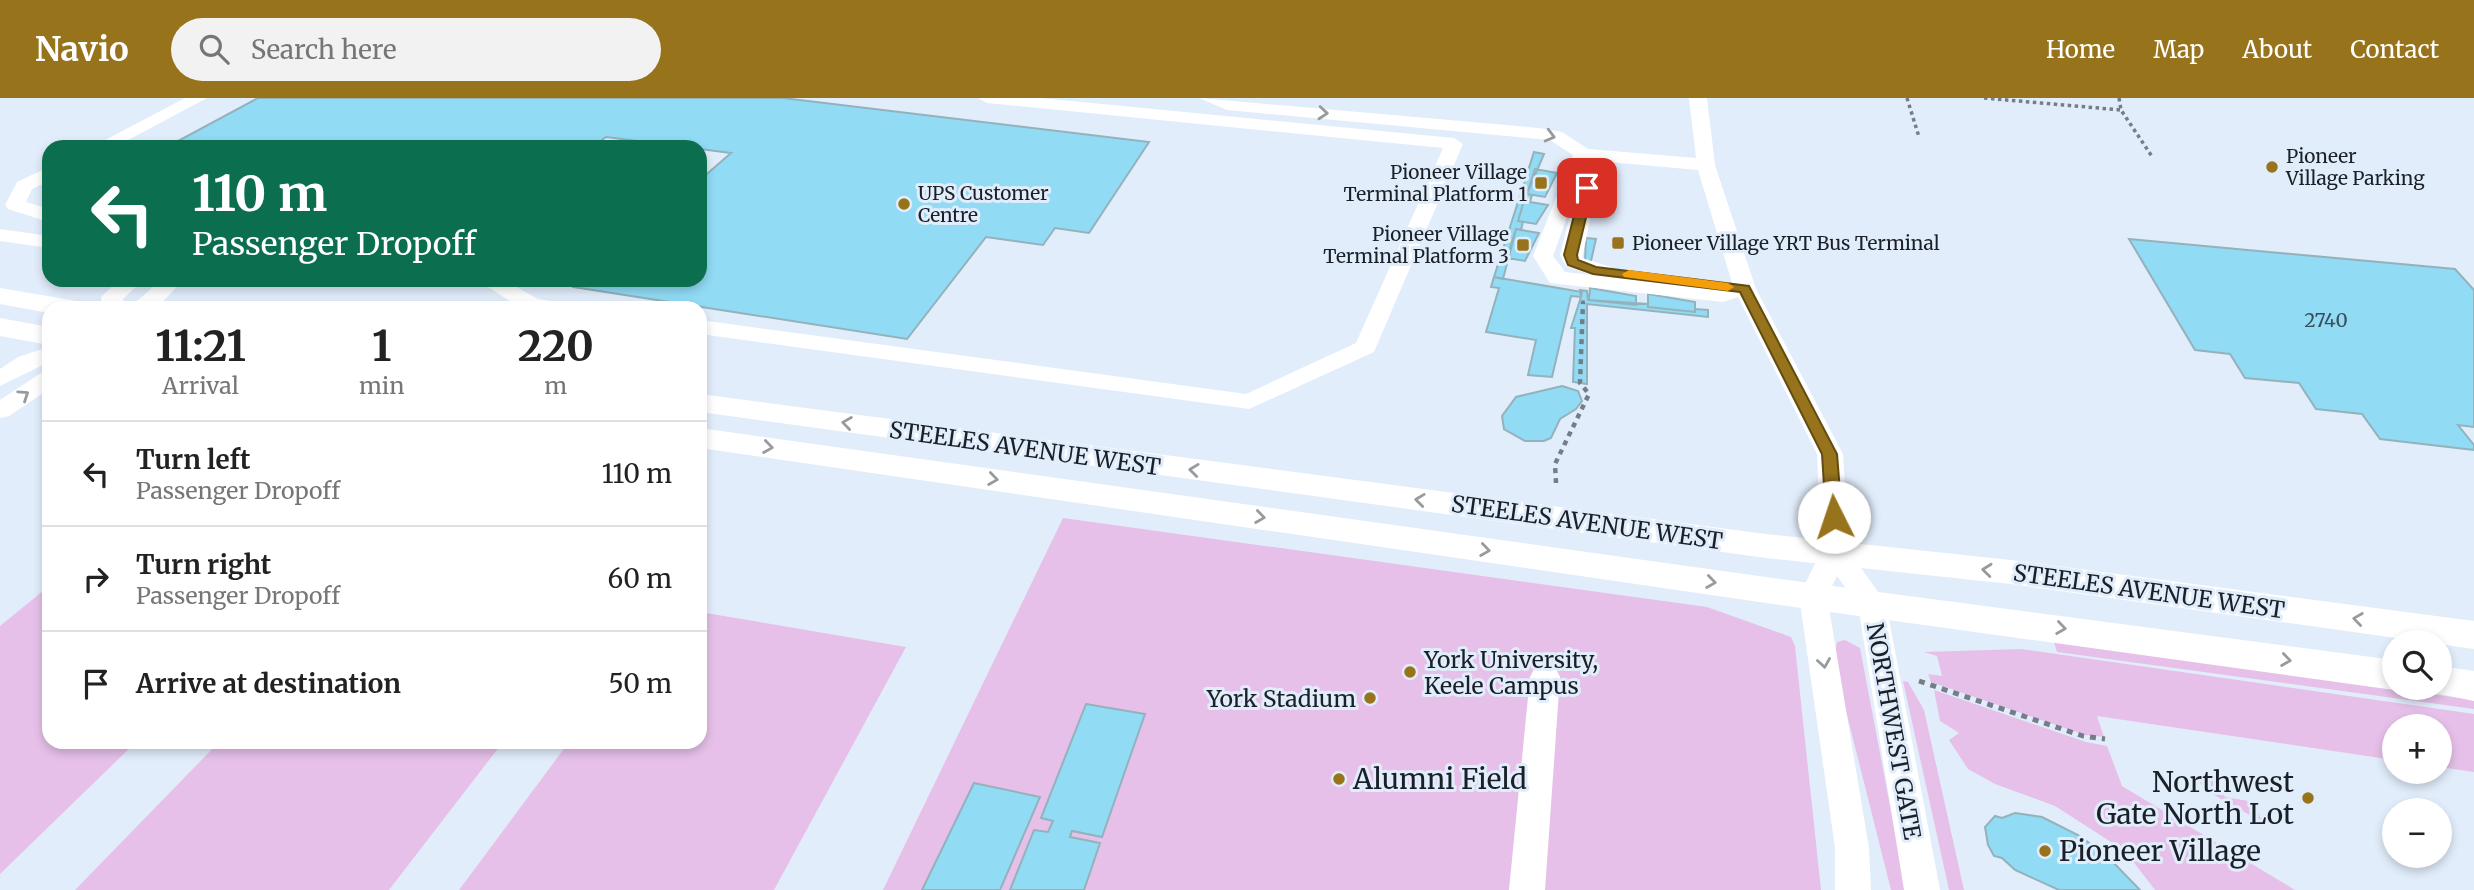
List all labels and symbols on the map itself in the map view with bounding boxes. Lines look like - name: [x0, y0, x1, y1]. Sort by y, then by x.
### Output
- one-way arrow: [1318, 106, 1329, 121]
- one-way arrow: [1543, 128, 1555, 142]
- place label: Pioneer Village Parking: [2285, 144, 2425, 190]
- pin: [1557, 158, 1617, 218]
- marker: Pioneer Village Parking: [2264, 159, 2280, 175]
- place label: Pioneer Village Terminal Platform 1: [1344, 160, 1527, 206]
- marker: Pioneer Village Terminal Platform 1: [1533, 175, 1549, 191]
- place label: UPS Customer Centre: [918, 181, 1049, 227]
- marker: UPS Customer Centre: [896, 196, 912, 212]
- place label: Pioneer Village Terminal Platform 3: [1323, 222, 1509, 268]
- place label: Pioneer Village YRT Bus Terminal: [1632, 231, 1940, 255]
- marker: Pioneer Village YRT Bus Terminal: [1610, 235, 1626, 251]
- marker: Pioneer Village Terminal Platform 3: [1515, 237, 1531, 253]
- house number: 2740: [2304, 308, 2348, 332]
- one-way arrow: [17, 390, 30, 403]
- street label: STEELES AVENUE WEST: [888, 415, 1162, 481]
- one-way arrow: [841, 416, 853, 431]
- one-way arrow: [762, 440, 773, 455]
- one-way arrow: [1188, 463, 1200, 478]
- one-way arrow: [987, 472, 999, 487]
- position arrow: [1797, 480, 1871, 554]
- street label: STEELES AVENUE WEST: [1450, 489, 1724, 555]
- one-way arrow: [1414, 493, 1425, 508]
- one-way arrow: [1254, 510, 1266, 525]
- one-way arrow: [1480, 542, 1491, 557]
- street label: STEELES AVENUE WEST: [2012, 558, 2286, 624]
- one-way arrow: [1981, 563, 1992, 578]
- one-way arrow: [1705, 574, 1717, 589]
- one-way arrow: [2352, 612, 2364, 627]
- street label: NORTHWEST GATE: [1861, 620, 1927, 842]
- one-way arrow: [2055, 621, 2067, 636]
- place label: York University, Keele Campus: [1423, 645, 1598, 700]
- one-way arrow: [2280, 652, 2292, 667]
- one-way arrow: [1816, 657, 1831, 669]
- marker: York University, Keele Campus: [1402, 664, 1418, 680]
- place label: York Stadium: [1206, 684, 1356, 713]
- marker: York Stadium: [1362, 690, 1378, 706]
- place label: Alumni Field: [1352, 761, 1527, 797]
- place label: Northwest Gate North Lot: [2096, 764, 2294, 832]
- marker: Alumni Field: [1331, 771, 1347, 787]
- marker: Northwest Gate North Lot: [2300, 790, 2316, 806]
- place label: Pioneer Village: [2059, 833, 2261, 869]
- marker: Pioneer Village: [2037, 843, 2053, 859]

